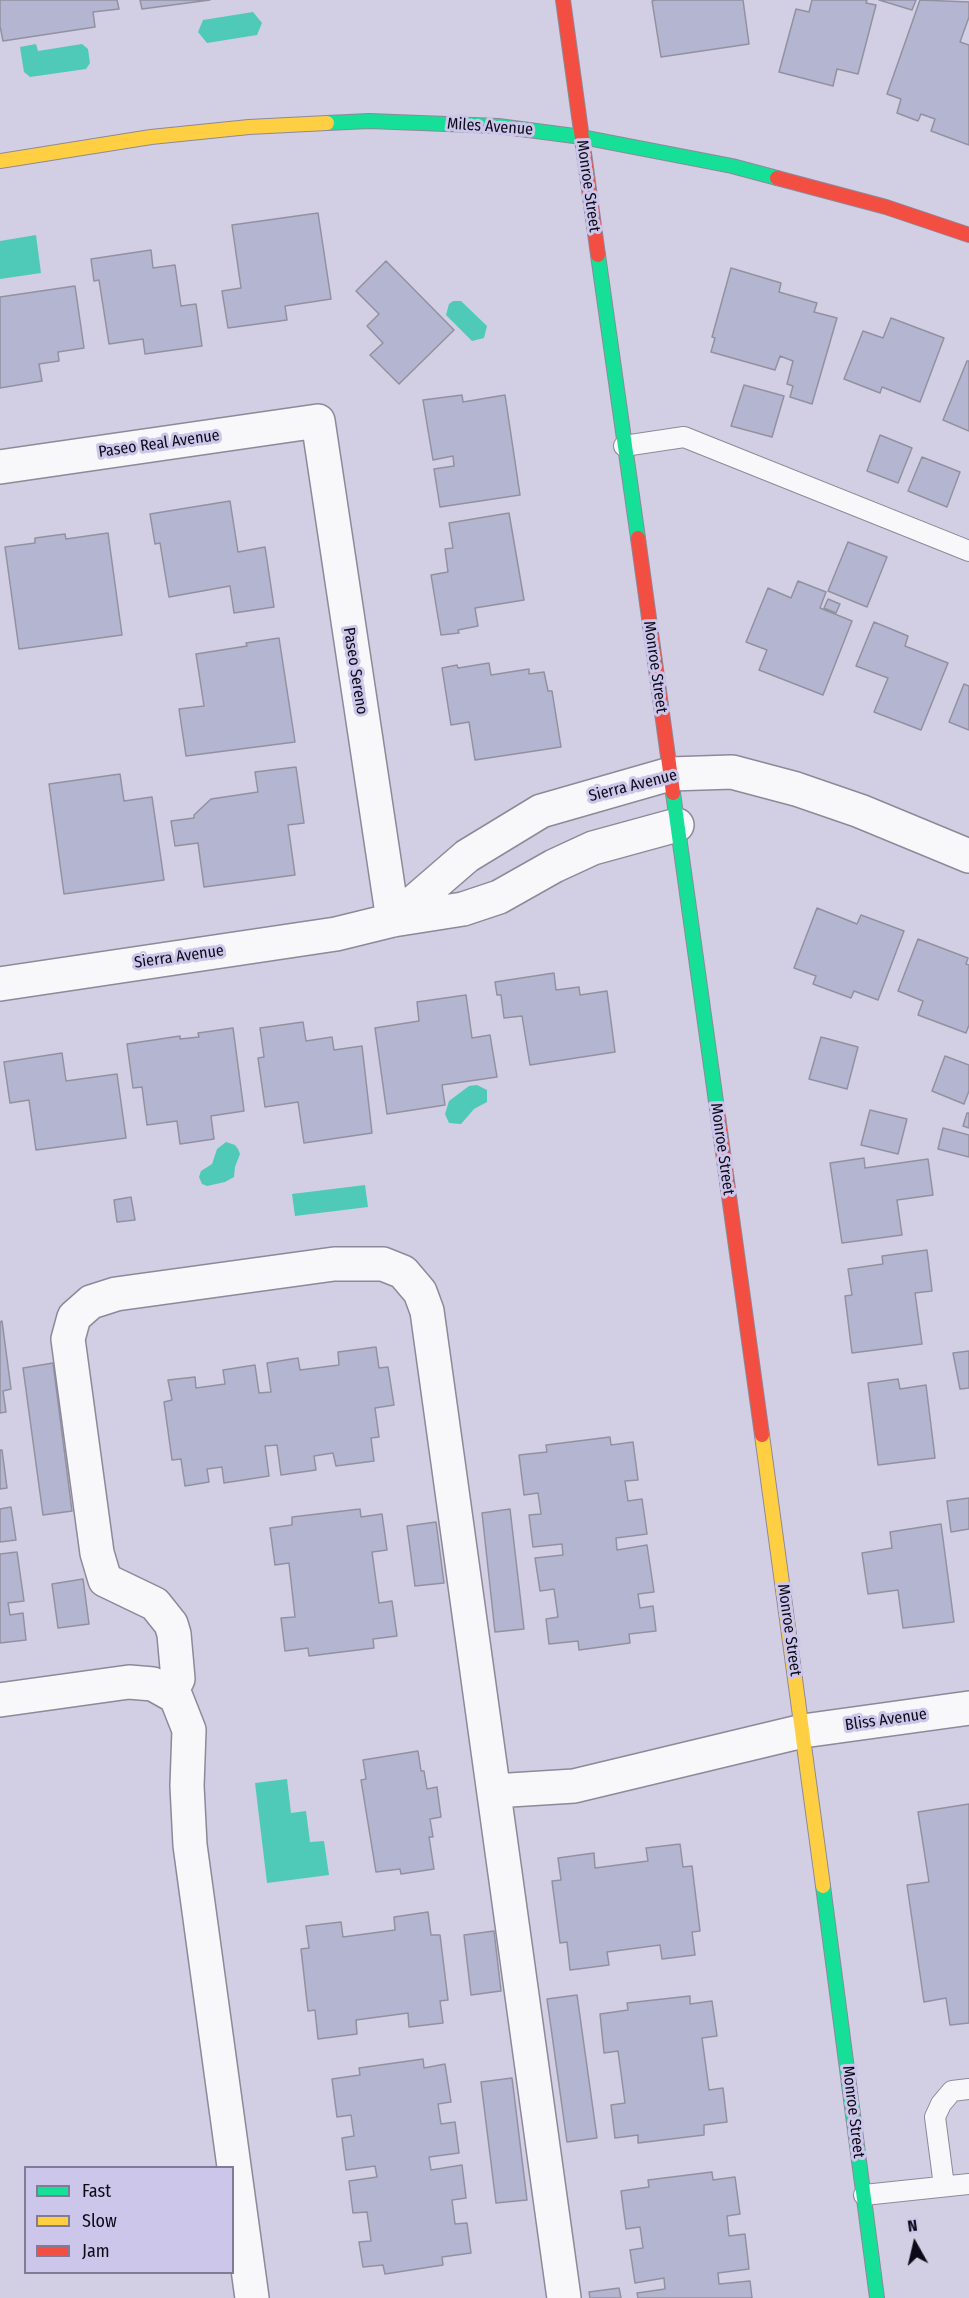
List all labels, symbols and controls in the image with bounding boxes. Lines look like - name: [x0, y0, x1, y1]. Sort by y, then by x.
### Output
- street label: Miles Avenue: [446, 114, 534, 140]
- street label: Monroe Street: [572, 139, 604, 233]
- street label: Paseo Real Avenue: [97, 426, 221, 462]
- street label: Monroe Street: [639, 620, 671, 714]
- street label: Paseo Sereno: [339, 626, 371, 716]
- street label: Sierra Avenue: [587, 766, 679, 806]
- street label: Sierra Avenue: [133, 941, 225, 973]
- street label: Monroe Street: [706, 1102, 738, 1196]
- street label: Monroe Street: [773, 1583, 805, 1677]
- street label: Bliss Avenue: [844, 1705, 928, 1735]
- street label: Monroe Street: [838, 2065, 868, 2159]
- legend: [24, 2166, 234, 2274]
- text: Fast: [82, 2180, 111, 2202]
- text: Slow: [82, 2210, 117, 2232]
- north arrow: [885, 2214, 945, 2274]
- text: N: [906, 2216, 918, 2236]
- text: Jam: [82, 2240, 110, 2262]

